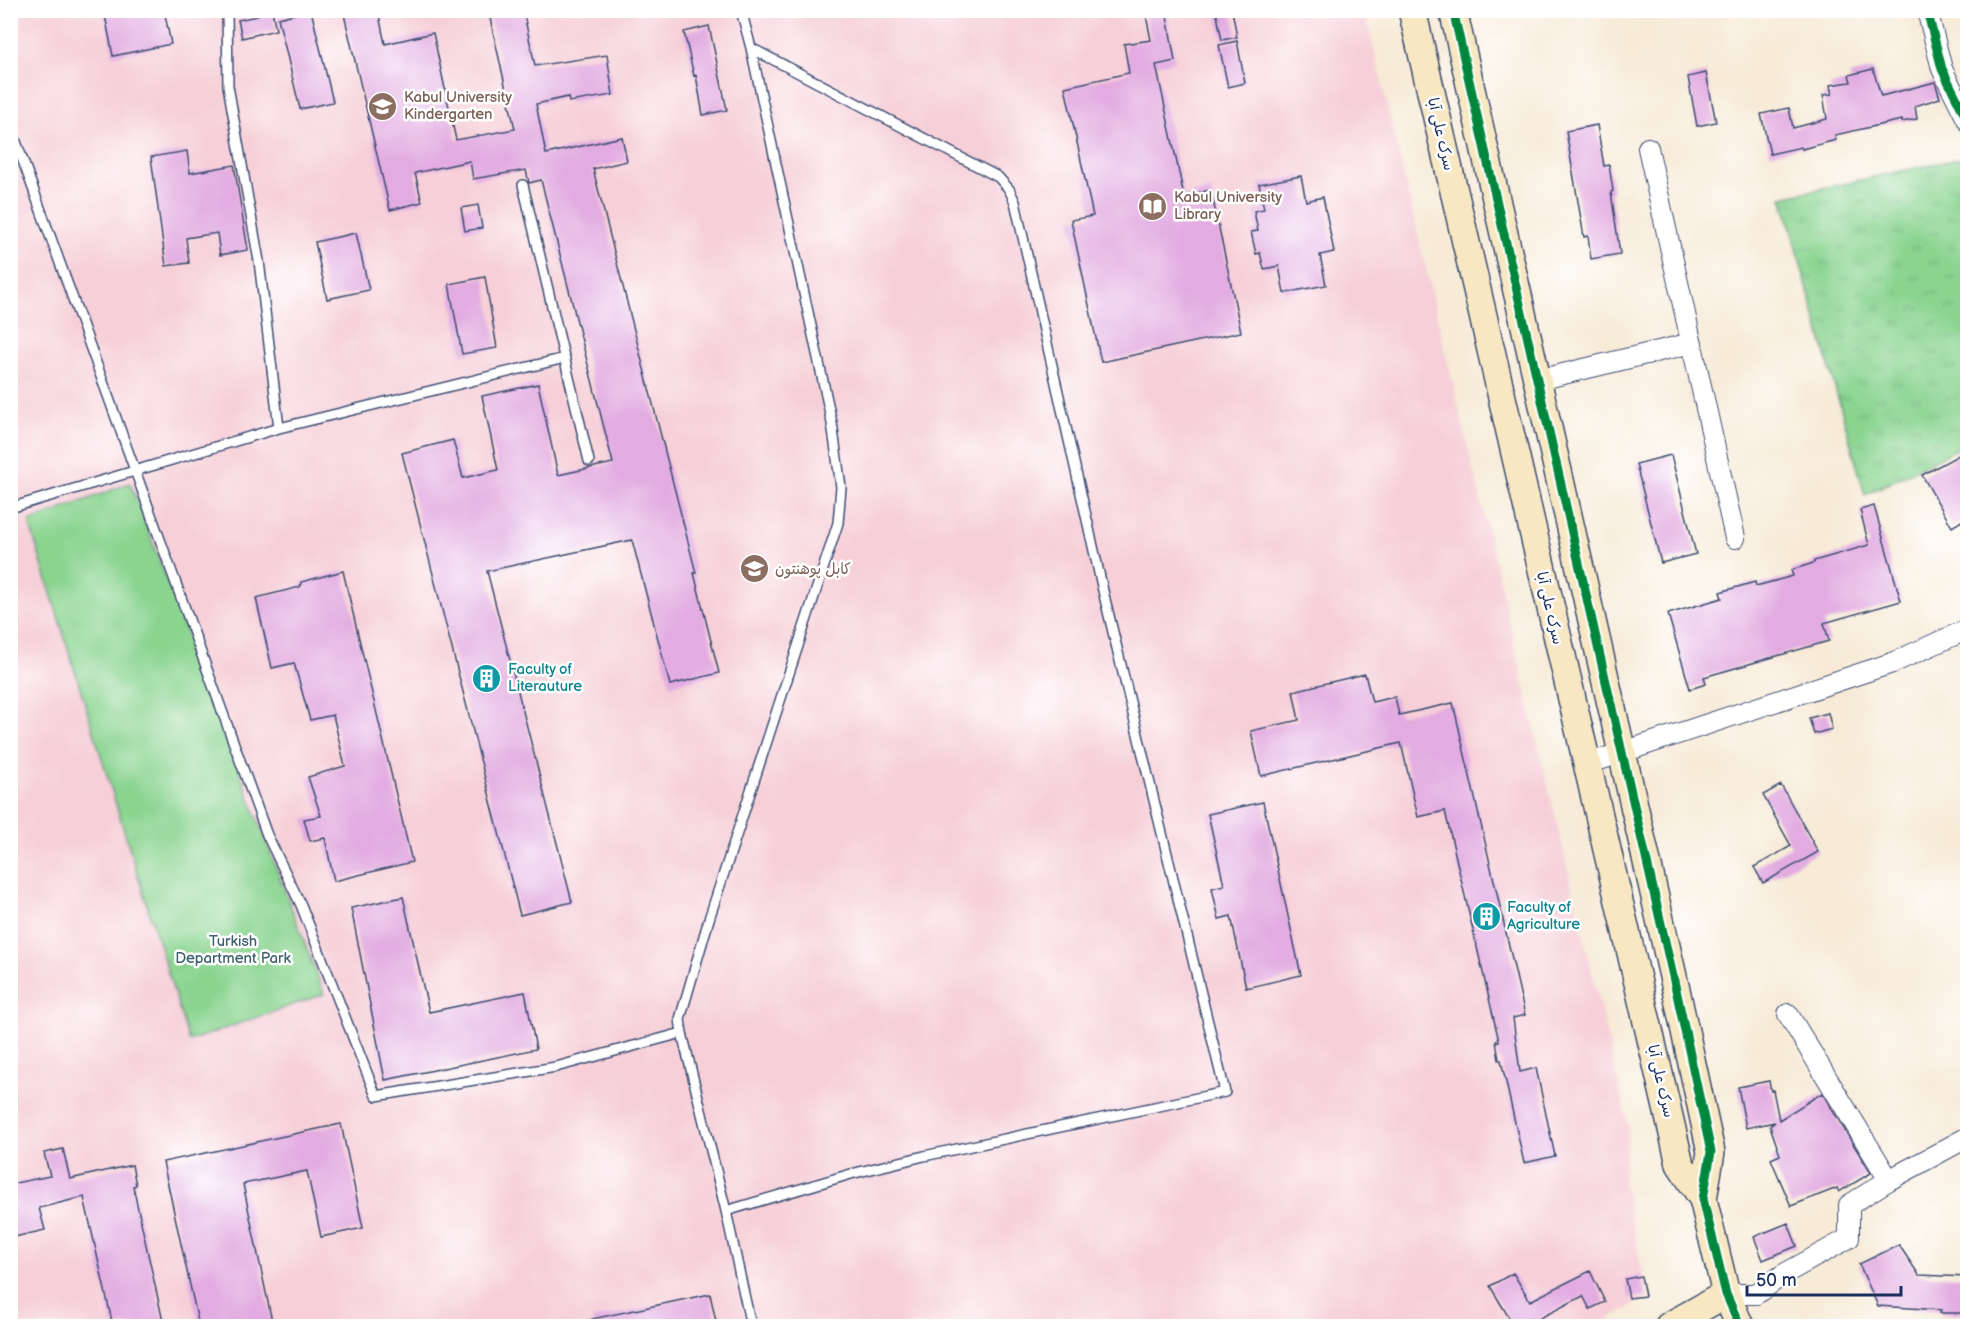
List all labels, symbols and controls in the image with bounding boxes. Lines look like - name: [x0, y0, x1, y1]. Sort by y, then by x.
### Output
- place label: Kabul University Kindergarten: [404, 88, 512, 124]
- school or university icon: Kabul University Kindergarten: [367, 90, 399, 122]
- street label: سرک علی آبا: [1423, 96, 1458, 172]
- place label: Kabul University Library: [1174, 188, 1282, 224]
- library icon: Kabul University Library: [1137, 190, 1169, 222]
- school or university icon: کابل پوهنتون: [738, 553, 770, 585]
- place label: کابل پوهنتون: [775, 560, 851, 579]
- street label: سرک علی آبا: [1532, 570, 1567, 646]
- place label: Faculty of Literauture: [508, 660, 582, 696]
- building icon: Faculty of Literauture: [471, 662, 503, 694]
- place label: Faculty of Agriculture: [1507, 898, 1580, 934]
- building icon: Faculty of Agriculture: [1470, 900, 1502, 932]
- park label: Turkish Department Park: [175, 932, 291, 968]
- street label: سرک علی آبا: [1643, 1043, 1678, 1119]
- scale bar: [1747, 1259, 1902, 1297]
- text: 50 m: [1756, 1270, 1797, 1291]

